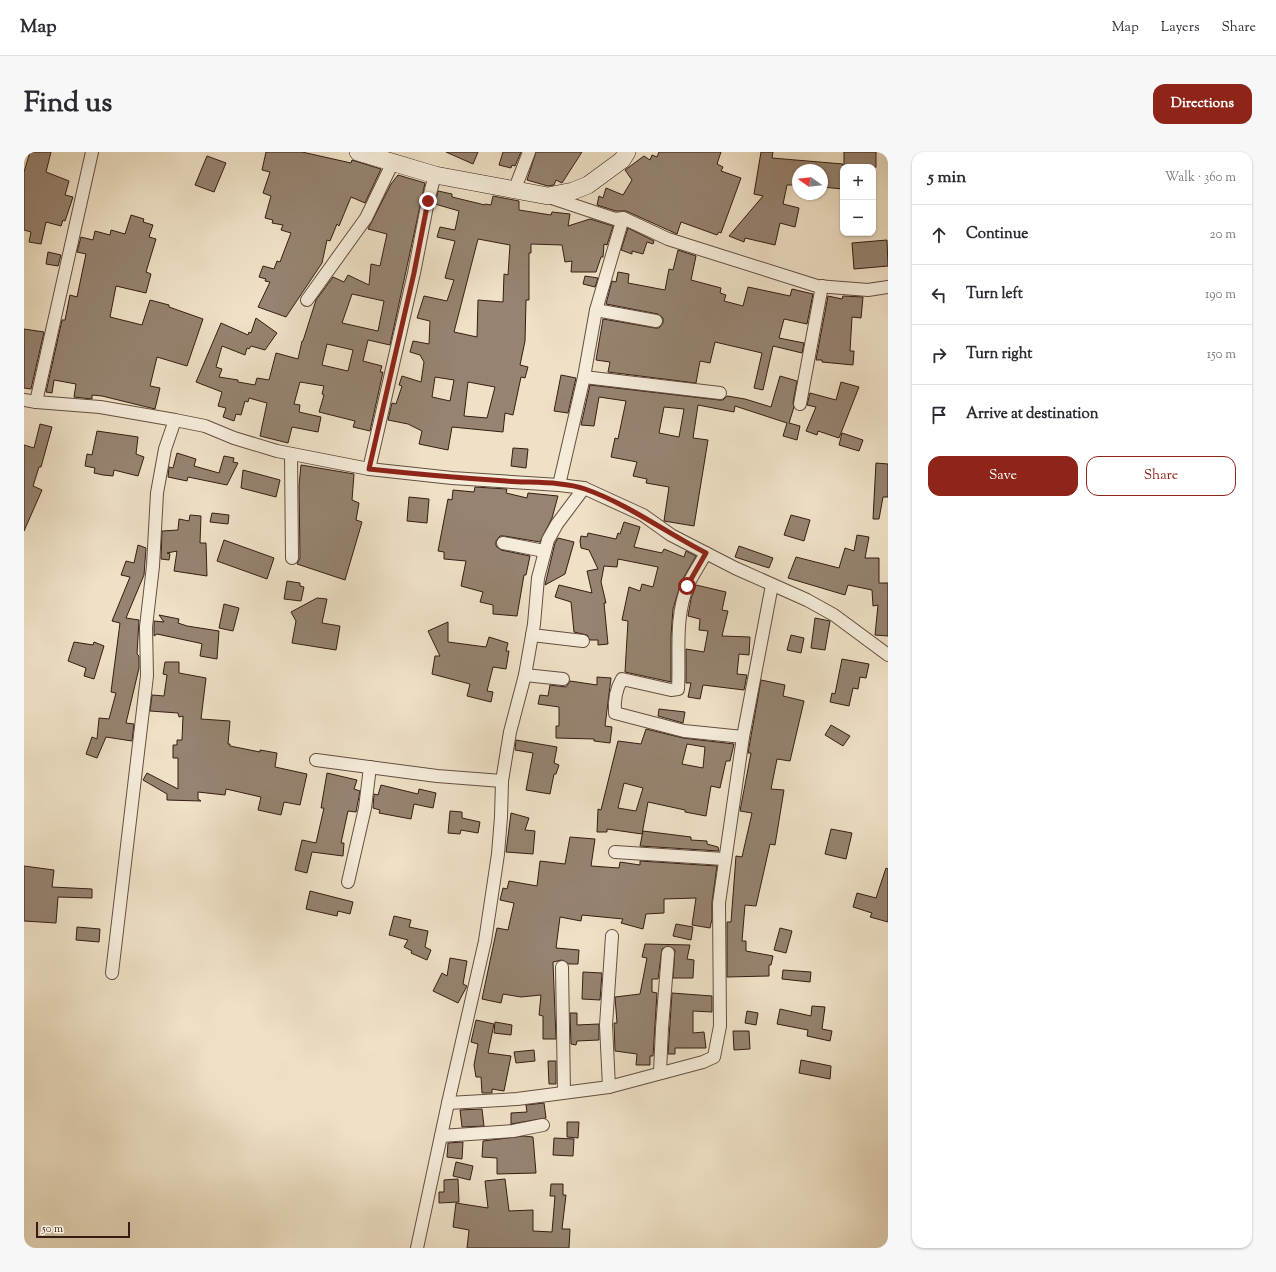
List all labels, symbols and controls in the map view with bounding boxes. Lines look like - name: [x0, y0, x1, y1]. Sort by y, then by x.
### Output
- text: Map: [20, 14, 57, 41]
- text: Map: [1112, 18, 1139, 38]
- text: Layers: [1161, 18, 1199, 38]
- text: Share: [1221, 18, 1256, 38]
- text: Find us: [24, 84, 112, 124]
- button: Directions: [1153, 84, 1252, 124]
- north arrow: [792, 164, 828, 200]
- map controls: [840, 164, 876, 236]
- button: +: [840, 164, 876, 200]
- text: 5 min: [928, 166, 966, 190]
- text: Walk · 360 m: [1165, 169, 1236, 187]
- route end: [419, 192, 437, 210]
- button: −: [840, 200, 876, 236]
- icon: ahead: [928, 224, 950, 246]
- text: Continue: [966, 224, 1028, 245]
- text: 20 m: [1210, 226, 1236, 244]
- icon: left: [928, 284, 950, 306]
- text: Turn left: [966, 284, 1023, 305]
- text: 190 m: [1205, 286, 1236, 304]
- icon: right: [928, 344, 950, 366]
- text: Turn right: [966, 344, 1032, 365]
- text: 150 m: [1207, 346, 1236, 364]
- icon: arrive: [928, 404, 950, 426]
- text: Arrive at destination: [966, 404, 1099, 425]
- button: Save: [928, 456, 1078, 496]
- button: Share: [1086, 456, 1236, 496]
- route start: [678, 577, 696, 595]
- scale bar: [36, 1220, 130, 1239]
- text: 50 m: [42, 1221, 63, 1237]

